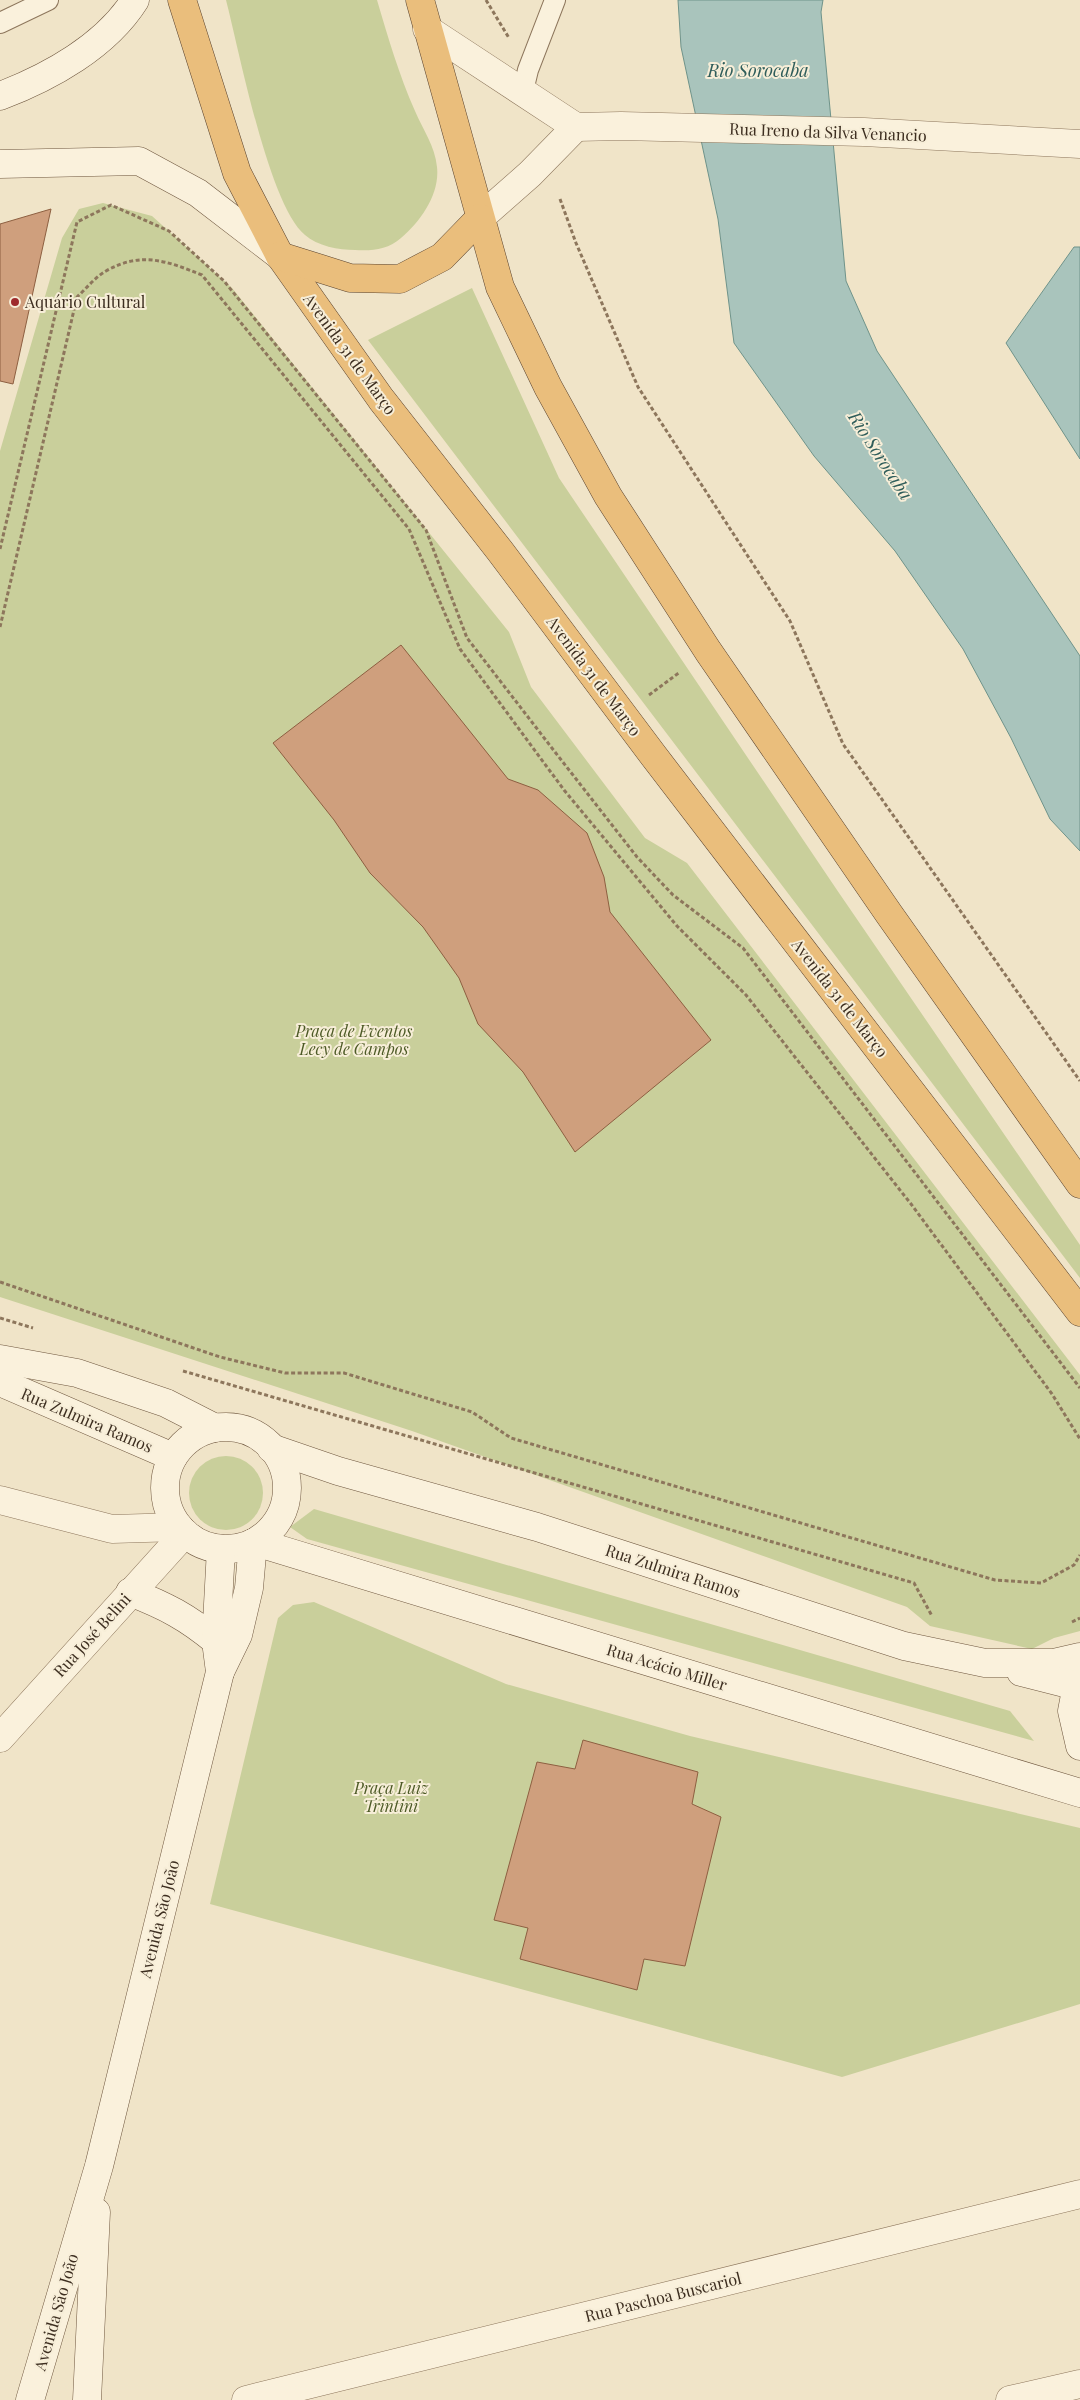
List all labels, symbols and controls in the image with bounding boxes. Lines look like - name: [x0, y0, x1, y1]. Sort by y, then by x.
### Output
- water label: Rio Sorocaba: [706, 58, 809, 82]
- street label: Rua Ireno da Silva Venancio: [729, 118, 927, 145]
- street label: Avenida 31 de Março: [299, 288, 402, 419]
- place label: Aquário Cultural: [24, 291, 146, 312]
- marker: Aquário Cultural: [9, 296, 21, 308]
- water label: Rio Sorocaba: [843, 406, 918, 504]
- street label: Avenida 31 de Março: [542, 611, 646, 740]
- street label: Avenida 31 de Março: [787, 933, 893, 1061]
- park label: Praça de Eventos Lecy de Campos: [295, 1020, 412, 1059]
- street label: Rua Zulmira Ramos: [18, 1382, 156, 1457]
- street label: Rua Zulmira Ramos: [603, 1539, 743, 1602]
- street label: Rua José Belini: [48, 1588, 135, 1681]
- street label: Rua Acácio Miller: [604, 1638, 730, 1695]
- park label: Praça Luiz Trintini: [353, 1777, 429, 1816]
- street label: Avenida São João: [133, 1857, 183, 1981]
- street label: Avenida São João: [28, 2251, 82, 2374]
- street label: Rua Paschoa Buscariol: [582, 2267, 744, 2326]

